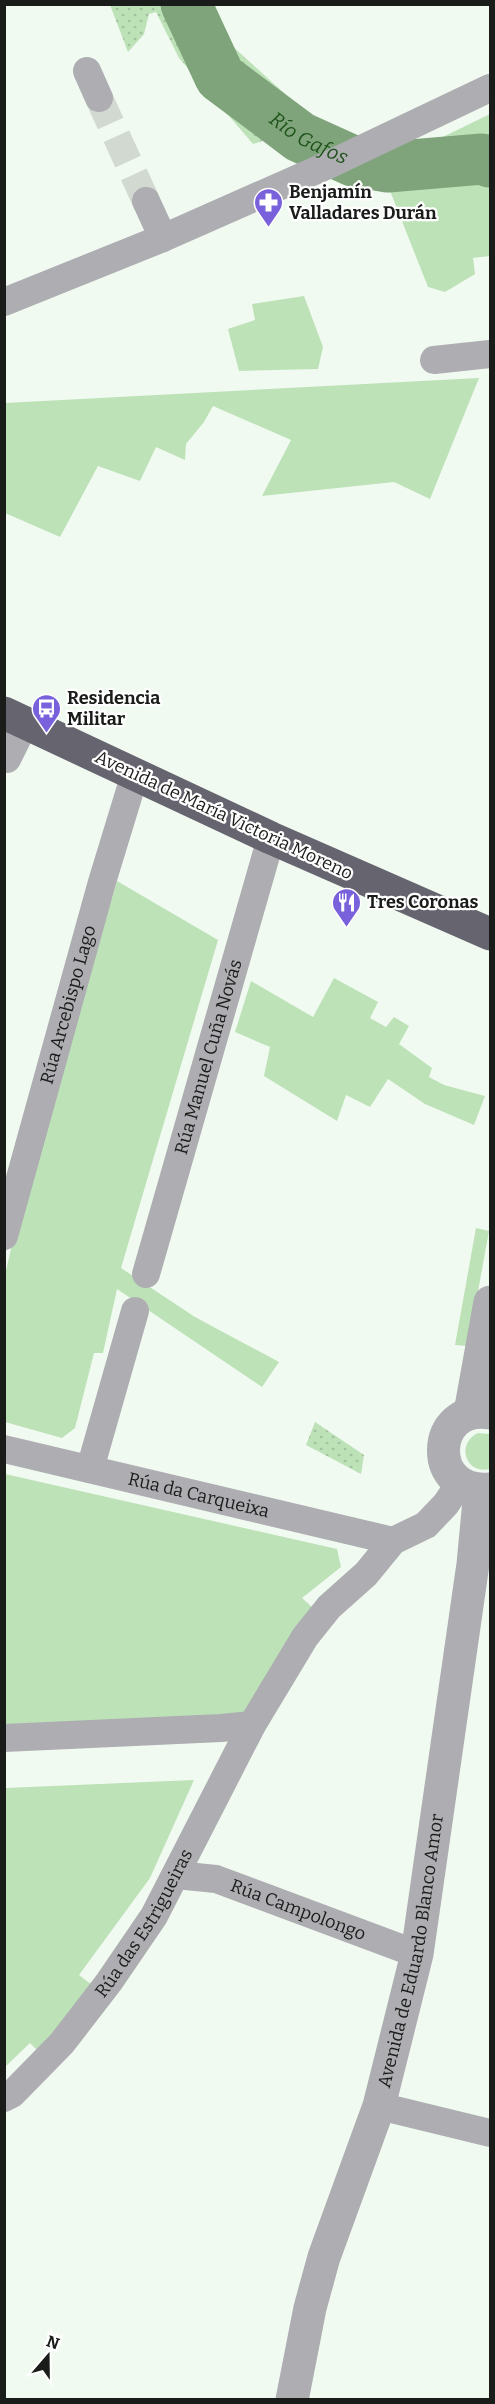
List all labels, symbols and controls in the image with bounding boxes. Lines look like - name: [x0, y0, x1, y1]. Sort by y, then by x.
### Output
- water label: Río Gafos: [265, 107, 352, 169]
- place label: Benjamín Valladares Durán: [289, 181, 437, 224]
- pharmacy icon: Benjamín Valladares Durán: [252, 186, 284, 228]
- place label: Residencia Militar: [67, 687, 160, 730]
- bus stop icon: Residencia Militar: [30, 692, 62, 734]
- street label: Avenida de María Victoria Moreno: [92, 746, 356, 884]
- restaurant icon: Tres Coronas: [330, 886, 362, 928]
- place label: Tres Coronas: [367, 891, 479, 913]
- street label: Rúa Arcebispo Lago: [36, 923, 100, 1087]
- street label: Rúa Manuel Cuña Novás: [170, 957, 247, 1157]
- street label: Rúa da Carqueixa: [126, 1468, 272, 1522]
- street label: Avenida de Eduardo Blanco Amor: [373, 1812, 448, 2090]
- street label: Rúa das Estrigueiras: [90, 1845, 197, 2002]
- street label: Rúa Campolongo: [228, 1874, 369, 1945]
- north arrow: [18, 2326, 78, 2386]
- text: N: [44, 2331, 62, 2353]

